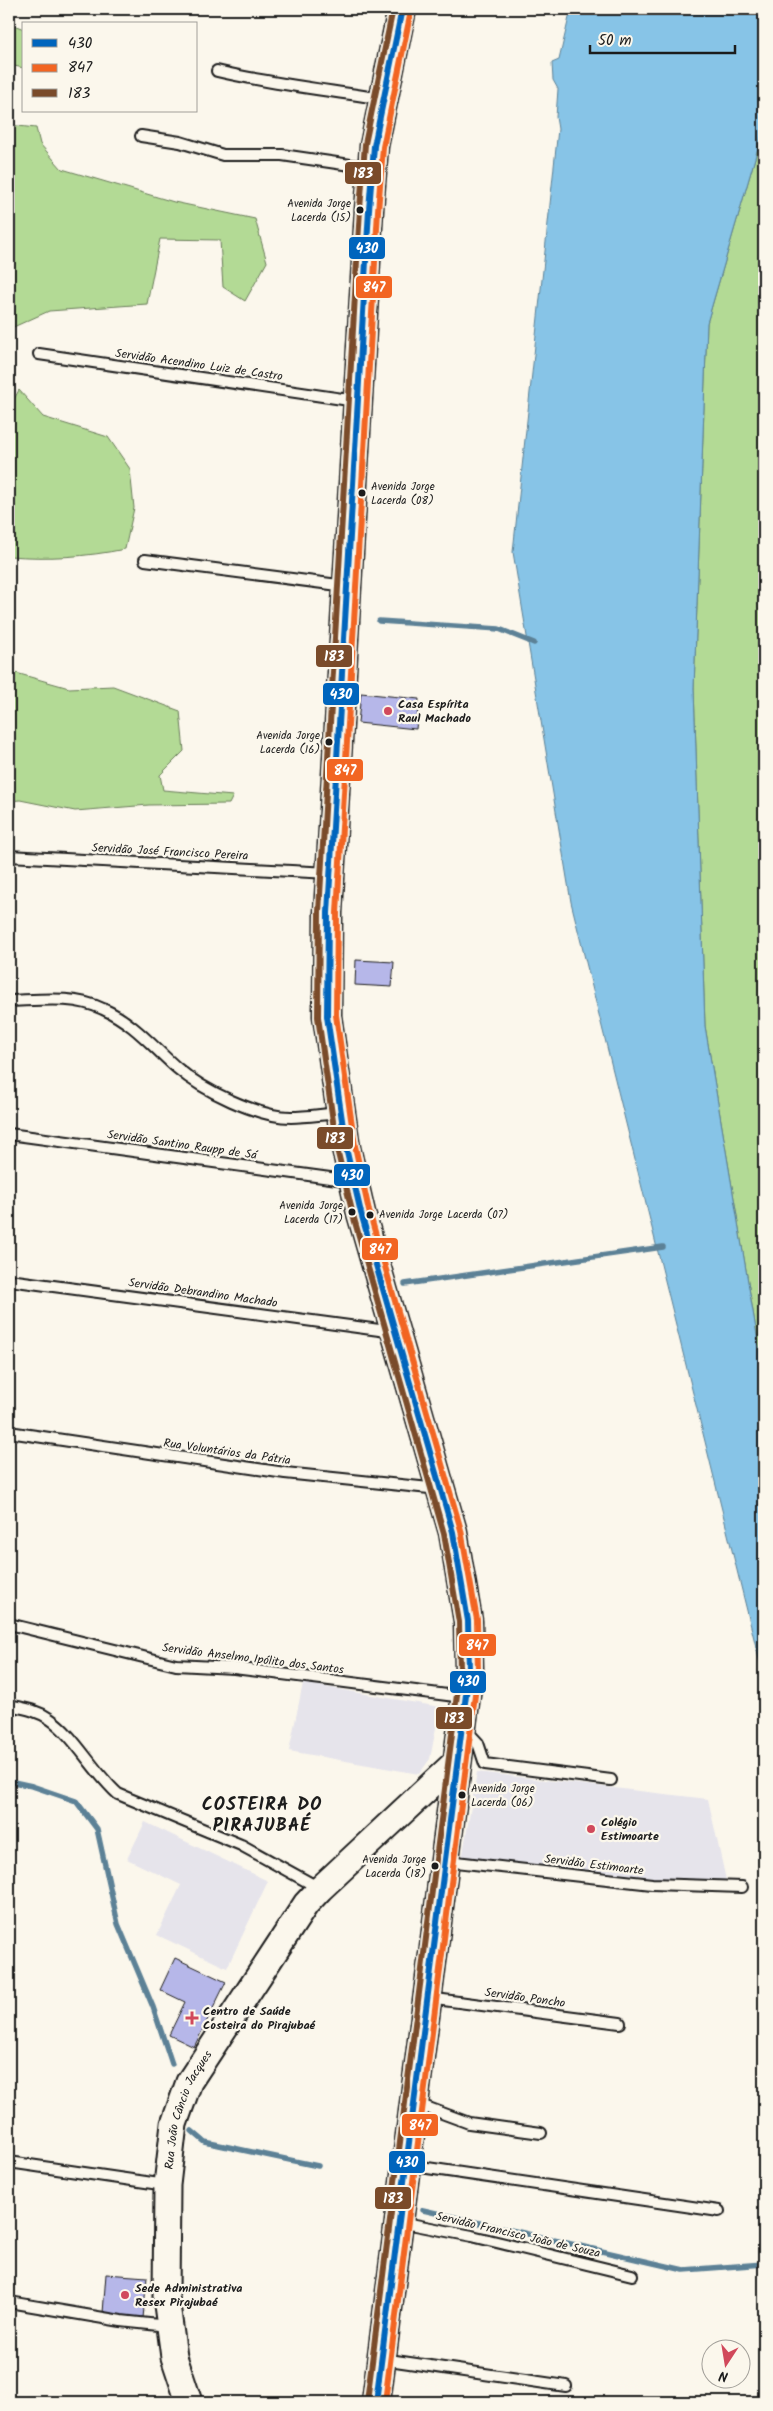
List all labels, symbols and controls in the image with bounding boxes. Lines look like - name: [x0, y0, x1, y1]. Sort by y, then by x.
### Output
- legend: [22, 22, 198, 112]
- scale bar: [590, 22, 736, 54]
- text: 50 m: [598, 29, 632, 53]
- text: 430: [68, 32, 93, 56]
- text: 847: [68, 56, 93, 80]
- text: 183: [68, 82, 91, 106]
- line badge: 183: [344, 161, 382, 185]
- text: 183: [353, 163, 373, 185]
- place label: Avenida Jorge Lacerda (15): [287, 195, 351, 227]
- marker: Avenida Jorge Lacerda (15): [355, 205, 365, 215]
- line badge: 430: [348, 236, 386, 260]
- text: 430: [356, 238, 379, 260]
- line badge: 847: [355, 275, 393, 299]
- text: 847: [363, 277, 386, 299]
- street label: Servidão Acendino Luiz de Castro: [114, 344, 284, 386]
- place label: Avenida Jorge Lacerda (08): [371, 478, 435, 510]
- marker: Avenida Jorge Lacerda (08): [357, 488, 367, 498]
- line badge: 183: [315, 644, 353, 668]
- text: 183: [324, 646, 344, 668]
- line badge: 430: [322, 682, 360, 706]
- text: 430: [330, 684, 353, 706]
- place label: Casa Espírita Raul Machado: [398, 695, 471, 728]
- marker: Casa Espírita Raul Machado: [382, 705, 394, 717]
- place label: Avenida Jorge Lacerda (16): [256, 727, 320, 759]
- marker: Avenida Jorge Lacerda (16): [324, 737, 334, 747]
- line badge: 847: [326, 758, 364, 782]
- text: 847: [334, 760, 357, 782]
- street label: Servidão José Francisco Pereira: [91, 838, 249, 866]
- street label: Servidão Santino Raupp de Sá: [106, 1125, 259, 1165]
- line badge: 183: [316, 1126, 354, 1150]
- text: 183: [325, 1128, 345, 1150]
- line badge: 430: [333, 1163, 371, 1187]
- text: 430: [341, 1165, 364, 1187]
- place label: Avenida Jorge Lacerda (17): [279, 1197, 343, 1229]
- place label: Avenida Jorge Lacerda (07): [379, 1206, 508, 1224]
- marker: Avenida Jorge Lacerda (17): [347, 1207, 357, 1217]
- marker: Avenida Jorge Lacerda (07): [365, 1210, 375, 1220]
- line badge: 847: [361, 1237, 399, 1261]
- text: 847: [369, 1239, 392, 1261]
- street label: Servidão Debrandino Machado: [127, 1273, 279, 1313]
- street label: Rua Voluntários da Pátria: [162, 1434, 292, 1470]
- line badge: 847: [458, 1633, 497, 1657]
- text: 847: [466, 1635, 489, 1657]
- street label: Servidão Anselmo Ipólito dos Santos: [161, 1638, 345, 1680]
- line badge: 430: [449, 1670, 487, 1694]
- text: 430: [457, 1671, 480, 1693]
- line badge: 183: [435, 1706, 473, 1730]
- text: 183: [444, 1708, 464, 1730]
- place label: Avenida Jorge Lacerda (06): [471, 1780, 535, 1812]
- marker: Avenida Jorge Lacerda (06): [457, 1790, 467, 1800]
- district label: COSTEIRA DO PIRAJUBAÉ: [202, 1791, 322, 1841]
- place label: Colégio Estimoarte: [601, 1813, 659, 1846]
- marker: Colégio Estimoarte: [585, 1823, 597, 1835]
- street label: Servidão Estimoarte: [543, 1849, 645, 1881]
- place label: Avenida Jorge Lacerda (18): [362, 1851, 426, 1883]
- marker: Avenida Jorge Lacerda (18): [430, 1861, 440, 1871]
- street label: Servidão Poncho: [484, 1983, 566, 2013]
- place label: Centro de Saúde Costeira do Pirajubaé: [203, 2002, 316, 2035]
- marker: Centro de Saúde Costeira do Pirajubaé: [185, 2011, 199, 2025]
- street label: Rua João Câncio Jacques: [159, 2046, 217, 2170]
- line badge: 847: [401, 2113, 439, 2137]
- text: 847: [409, 2115, 432, 2137]
- line badge: 430: [388, 2150, 426, 2174]
- text: 430: [396, 2152, 419, 2174]
- line badge: 183: [374, 2186, 412, 2210]
- text: 183: [383, 2188, 403, 2210]
- street label: Servidão Francisco João de Souza: [434, 2207, 603, 2263]
- place label: Sede Administrativa Resex Pirajubaé: [135, 2279, 242, 2312]
- marker: Sede Administrativa Resex Pirajubaé: [119, 2289, 131, 2301]
- north arrow: [700, 2338, 750, 2388]
- text: N: [717, 2364, 730, 2387]

